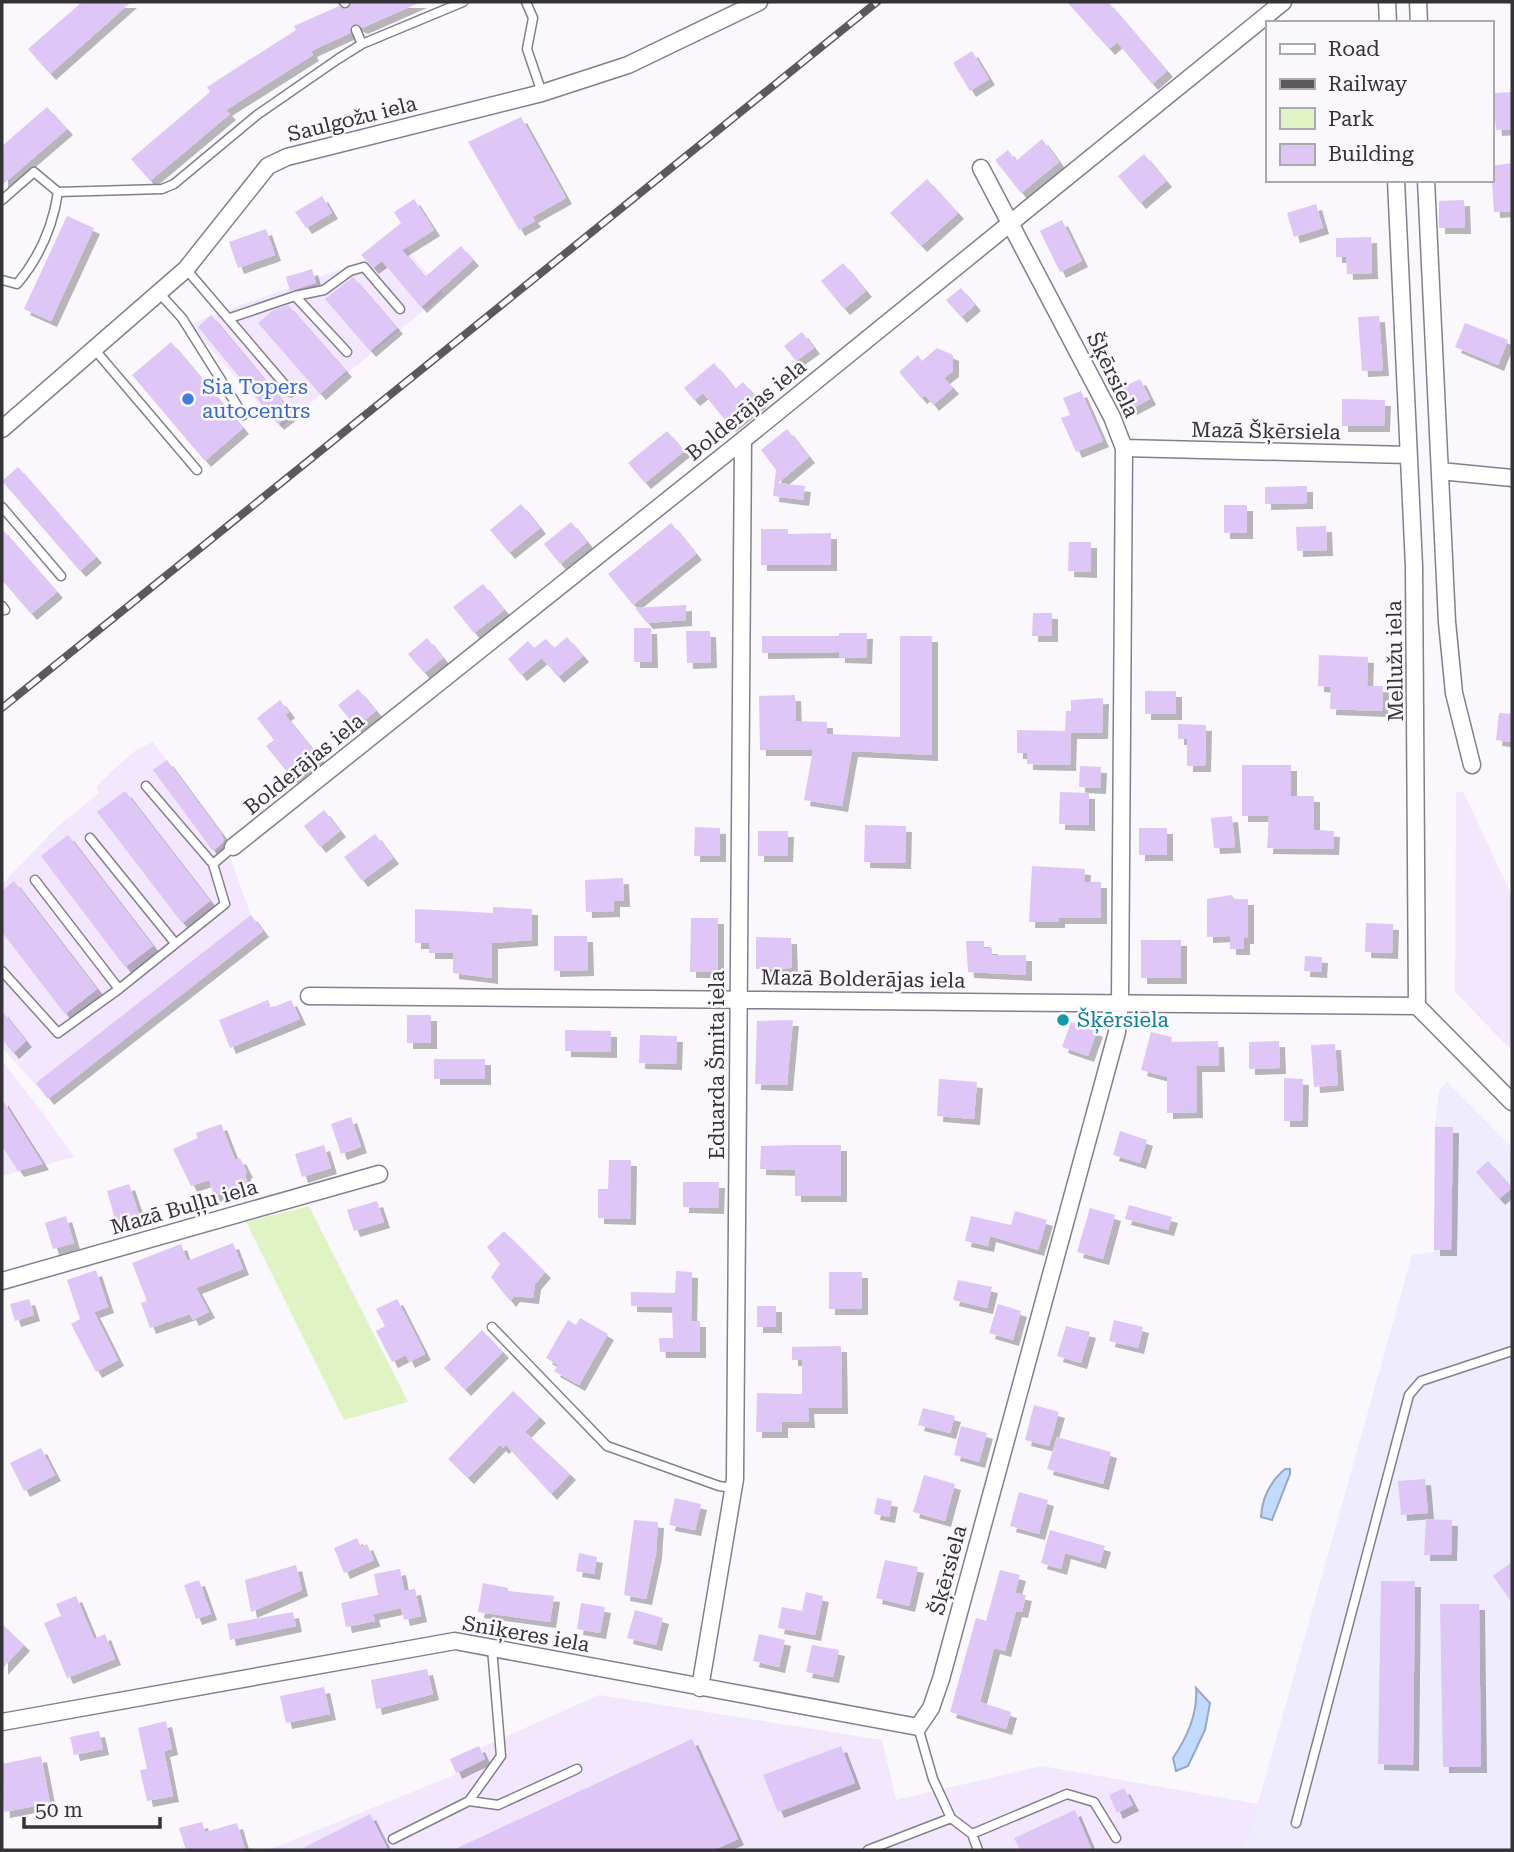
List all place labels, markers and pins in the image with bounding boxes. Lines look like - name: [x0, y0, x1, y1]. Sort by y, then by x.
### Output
- place label: Sia Topers autocentrs: [202, 375, 310, 423]
- marker: Sia Topers autocentrs: [180, 391, 196, 407]
- place label: Šķērsiela: [1077, 1007, 1169, 1034]
- marker: Šķērsiela: [1055, 1012, 1071, 1028]

